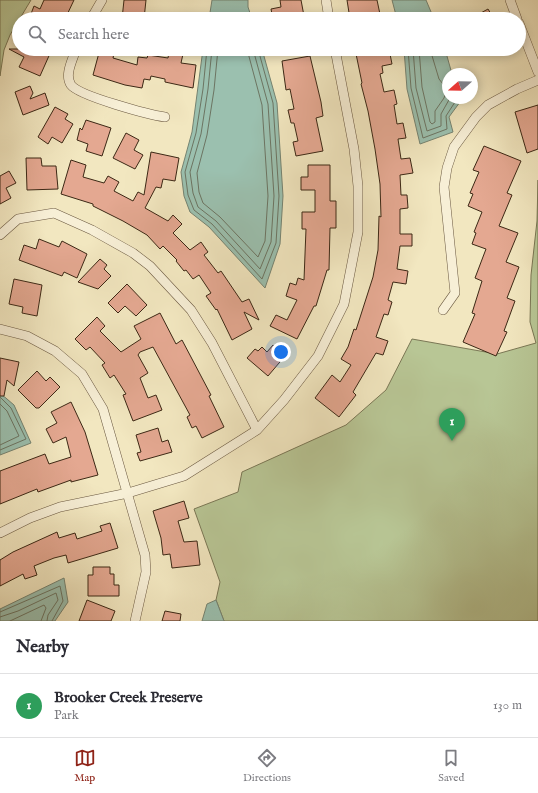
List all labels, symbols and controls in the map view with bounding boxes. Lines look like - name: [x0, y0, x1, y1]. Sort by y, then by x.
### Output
- search box: [12, 12, 526, 56]
- icon: search: [26, 23, 48, 45]
- text: Search here: [58, 25, 129, 44]
- north arrow: [442, 68, 478, 104]
- your location: [271, 342, 291, 362]
- pin: 1: [439, 408, 465, 441]
- text: Nearby: [16, 637, 69, 658]
- text: Brooker Creek Preserve: [54, 688, 203, 707]
- text: 1: [27, 697, 31, 714]
- text: 130 m: [493, 697, 522, 714]
- text: Park: [54, 707, 79, 724]
- tab: Map: [74, 747, 96, 785]
- tab: Directions: [243, 747, 291, 785]
- tab: Saved: [438, 747, 464, 785]

